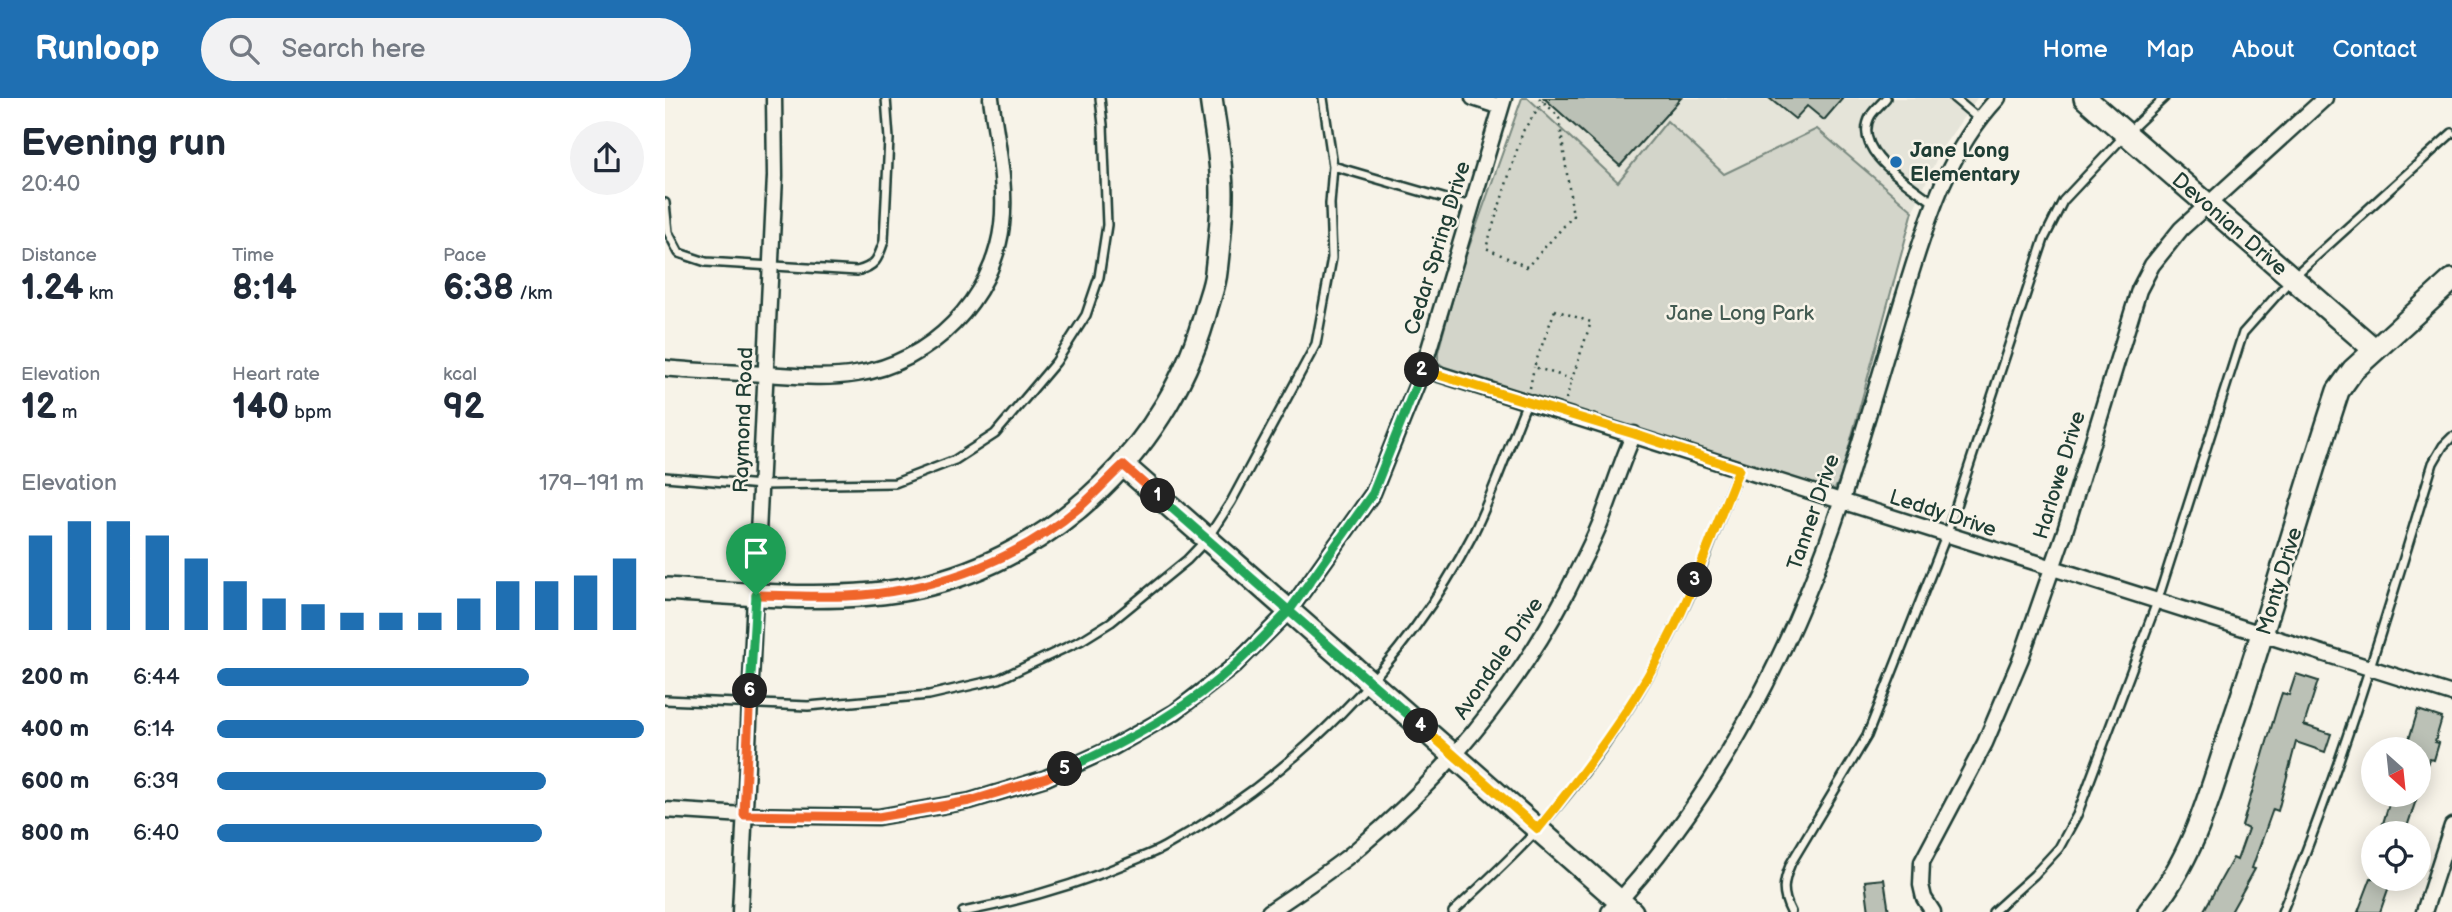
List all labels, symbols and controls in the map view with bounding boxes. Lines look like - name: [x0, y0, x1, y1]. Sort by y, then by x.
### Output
- search box: [201, 18, 691, 81]
- text: Runloop: [35, 29, 159, 69]
- icon: search: [225, 30, 263, 68]
- text: Search here: [281, 34, 425, 65]
- text: Home: [2043, 35, 2108, 64]
- text: Map: [2146, 35, 2194, 64]
- text: About: [2232, 35, 2294, 64]
- text: Contact: [2332, 35, 2417, 64]
- text: Evening run: [21, 121, 226, 166]
- button: share: [570, 121, 644, 195]
- place label: Jane Long Elementary: [1910, 138, 2020, 187]
- marker: Jane Long Elementary: [1888, 154, 1904, 170]
- street label: Cedar Spring Drive: [1399, 158, 1476, 338]
- street label: Devonian Drive: [2167, 167, 2292, 281]
- text: 20:40: [21, 170, 80, 198]
- text: Distance: [21, 244, 97, 267]
- text: Time: [232, 244, 274, 267]
- text: Pace: [443, 244, 486, 267]
- text: 1.24: [21, 267, 84, 310]
- text: 8:14: [232, 267, 297, 310]
- text: 6:38: [443, 267, 514, 310]
- text: km: [84, 282, 114, 305]
- text: /km: [514, 282, 553, 305]
- park label: Jane Long Park: [1666, 301, 1814, 326]
- street label: Raymond Road: [728, 347, 759, 493]
- pin: 2: [1405, 352, 1439, 388]
- text: 2: [1416, 358, 1427, 381]
- text: Elevation: [21, 363, 100, 386]
- text: Heart rate: [232, 363, 320, 386]
- text: kcal: [443, 363, 477, 386]
- text: 12: [21, 386, 57, 429]
- text: 140: [232, 386, 289, 429]
- text: 92: [443, 386, 484, 429]
- text: m: [57, 401, 78, 424]
- text: bpm: [289, 401, 332, 424]
- street label: Harlowe Drive: [2028, 408, 2091, 542]
- street label: Tanner Drive: [1782, 451, 1845, 573]
- text: Elevation: [21, 469, 117, 497]
- text: 179–191 m: [539, 469, 644, 497]
- pin: 1: [1141, 478, 1175, 514]
- text: 1: [1154, 484, 1162, 507]
- street label: Leddy Drive: [1886, 484, 2000, 543]
- pin: [726, 523, 786, 595]
- street label: Monty Drive: [2251, 524, 2308, 638]
- icon: arrive: [737, 534, 775, 572]
- pin: 3: [1677, 562, 1713, 598]
- text: 3: [1689, 568, 1700, 591]
- street label: Avondale Drive: [1448, 592, 1548, 724]
- text: 200 m: [21, 663, 89, 691]
- text: 6:44: [133, 663, 180, 691]
- pin: 6: [733, 674, 767, 708]
- text: 6: [744, 679, 755, 702]
- pin: 4: [1403, 708, 1439, 744]
- text: 4: [1415, 714, 1426, 737]
- text: 400 m: [21, 715, 89, 743]
- text: 6:14: [133, 715, 175, 743]
- north arrow: [2361, 737, 2431, 807]
- map controls: [2361, 737, 2431, 891]
- pin: 5: [1047, 752, 1083, 786]
- text: 5: [1059, 757, 1070, 780]
- text: 600 m: [21, 767, 89, 795]
- text: 6:39: [133, 767, 179, 795]
- text: 800 m: [21, 819, 89, 847]
- text: 6:40: [133, 819, 179, 847]
- button: locate: [2361, 821, 2431, 891]

